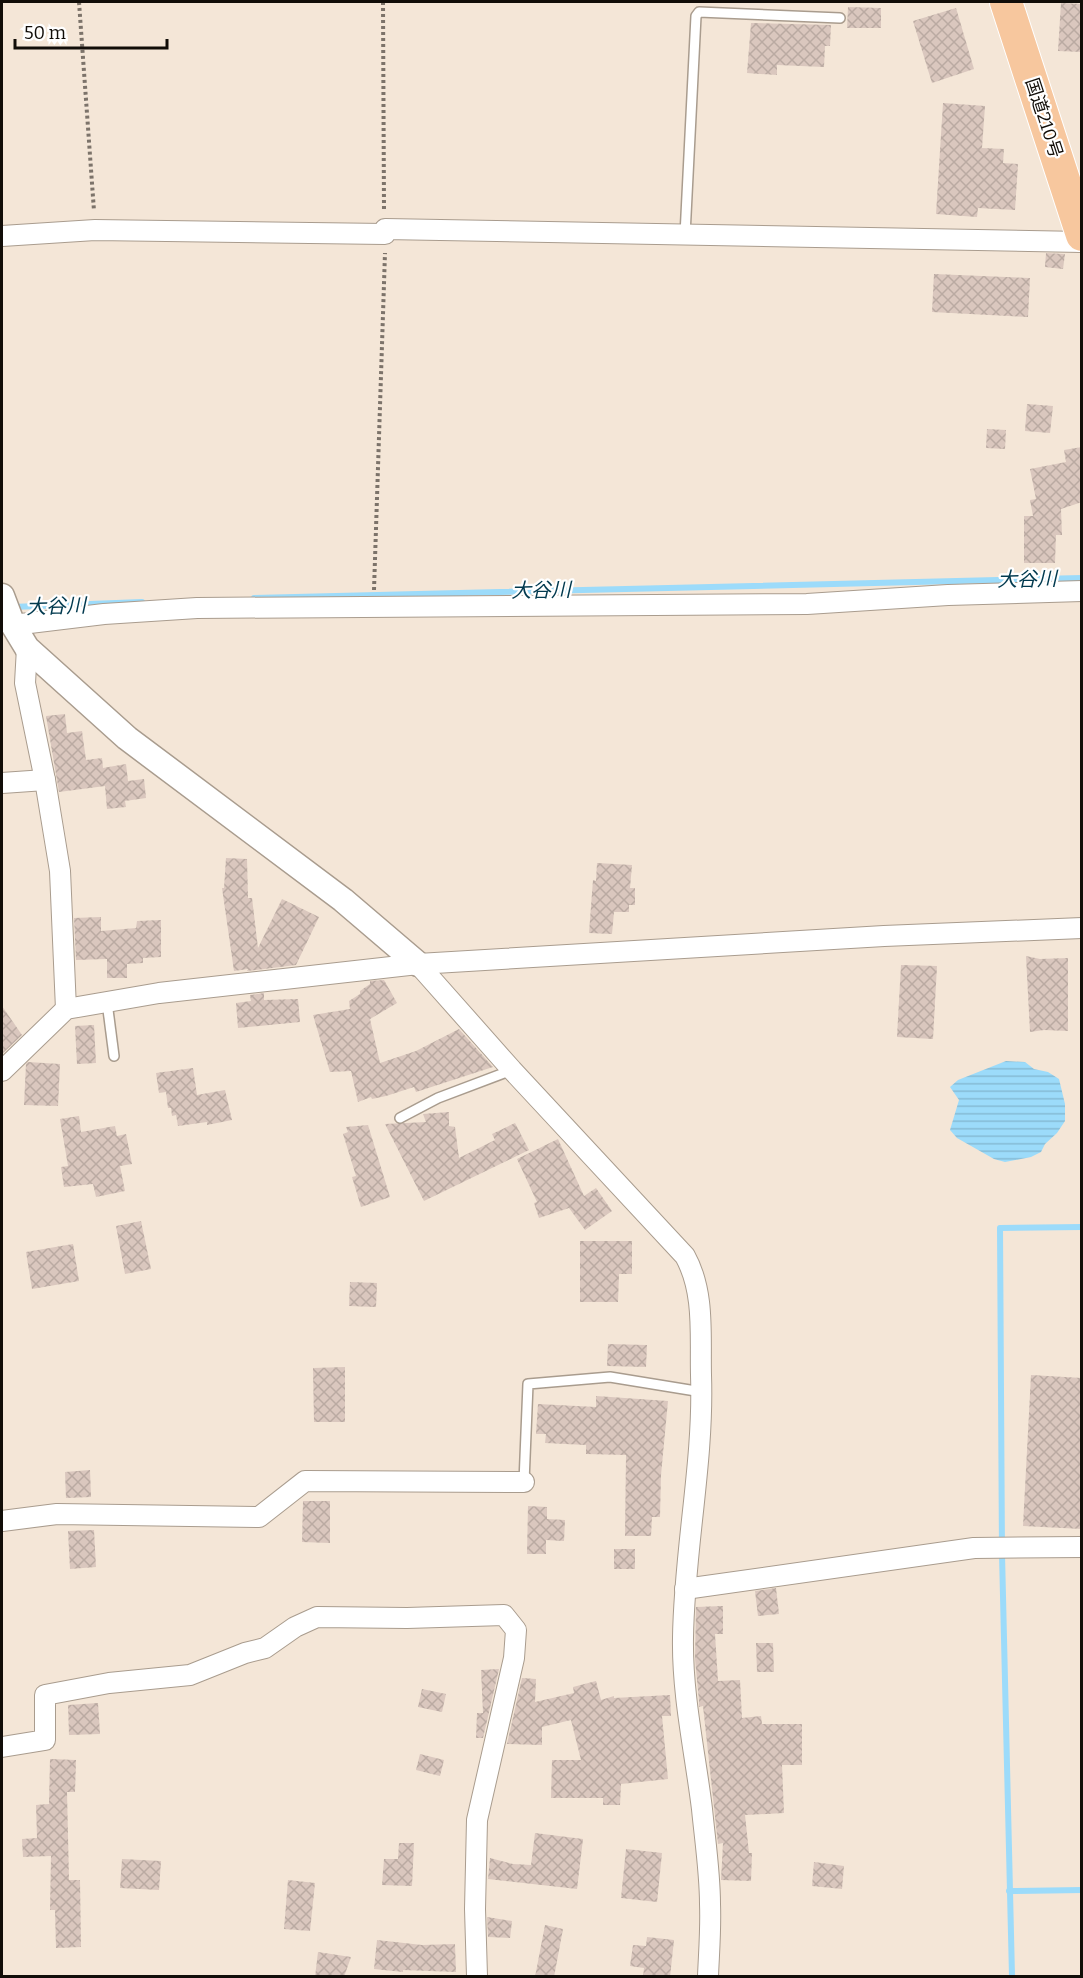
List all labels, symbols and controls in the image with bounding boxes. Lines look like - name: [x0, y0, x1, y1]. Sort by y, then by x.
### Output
- scale bar: [15, 12, 166, 50]
- text: 50 m: [24, 22, 66, 44]
- street label: 国道210号: [1021, 75, 1067, 161]
- water label: 大谷川: [997, 566, 1059, 592]
- water label: 大谷川: [511, 577, 573, 603]
- water label: 大谷川: [26, 593, 88, 619]

